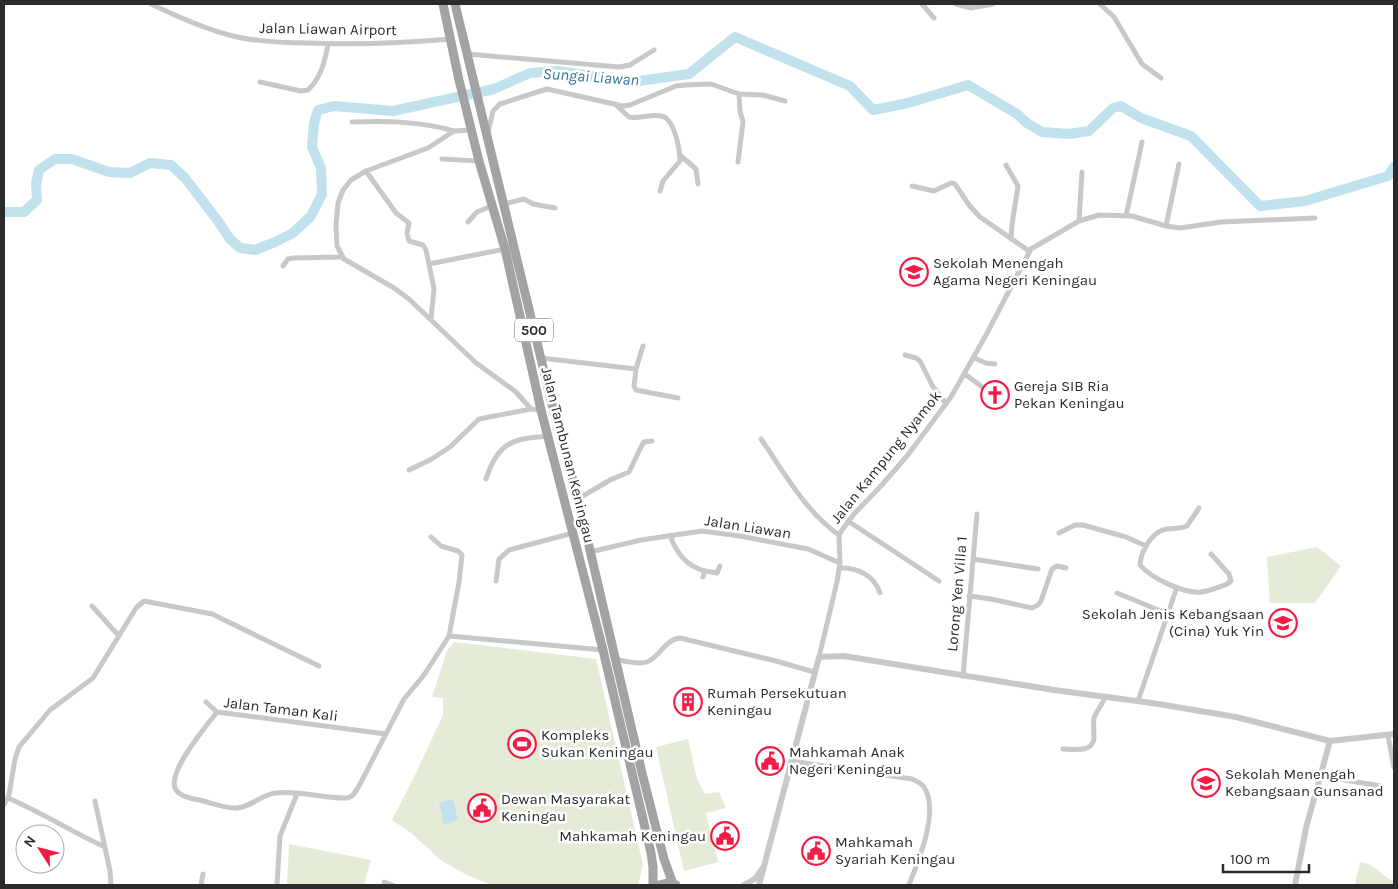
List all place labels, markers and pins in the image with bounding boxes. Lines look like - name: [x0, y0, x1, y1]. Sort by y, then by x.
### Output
- place label: Sekolah Menengah Agama Negeri Keningau: [933, 254, 1097, 289]
- school or university icon: Sekolah Menengah Agama Negeri Keningau: [899, 257, 929, 287]
- place label: Gereja SIB Ria Pekan Keningau: [1014, 377, 1125, 412]
- church icon: Gereja SIB Ria Pekan Keningau: [980, 380, 1010, 410]
- place label: Sekolah Jenis Kebangsaan (Cina) Yuk Yin: [1082, 605, 1264, 640]
- school or university icon: Sekolah Jenis Kebangsaan (Cina) Yuk Yin: [1268, 608, 1298, 638]
- place label: Rumah Persekutuan Keningau: [707, 684, 847, 719]
- building icon: Rumah Persekutuan Keningau: [673, 687, 703, 717]
- place label: Kompleks Sukan Keningau: [541, 726, 654, 761]
- sports icon: Kompleks Sukan Keningau: [507, 729, 537, 759]
- place label: Mahkamah Anak Negeri Keningau: [789, 743, 905, 778]
- public building icon: Mahkamah Anak Negeri Keningau: [755, 746, 785, 776]
- place label: Sekolah Menengah Kebangsaan Gunsanad: [1225, 765, 1384, 800]
- school or university icon: Sekolah Menengah Kebangsaan Gunsanad: [1191, 768, 1221, 798]
- place label: Dewan Masyarakat Keningau: [501, 790, 631, 825]
- public building icon: Dewan Masyarakat Keningau: [467, 793, 497, 823]
- public building icon: Mahkamah Keningau: [710, 821, 740, 851]
- place label: Mahkamah Keningau: [559, 827, 706, 845]
- place label: Mahkamah Syariah Keningau: [835, 833, 955, 868]
- public building icon: Mahkamah Syariah Keningau: [801, 836, 831, 866]

